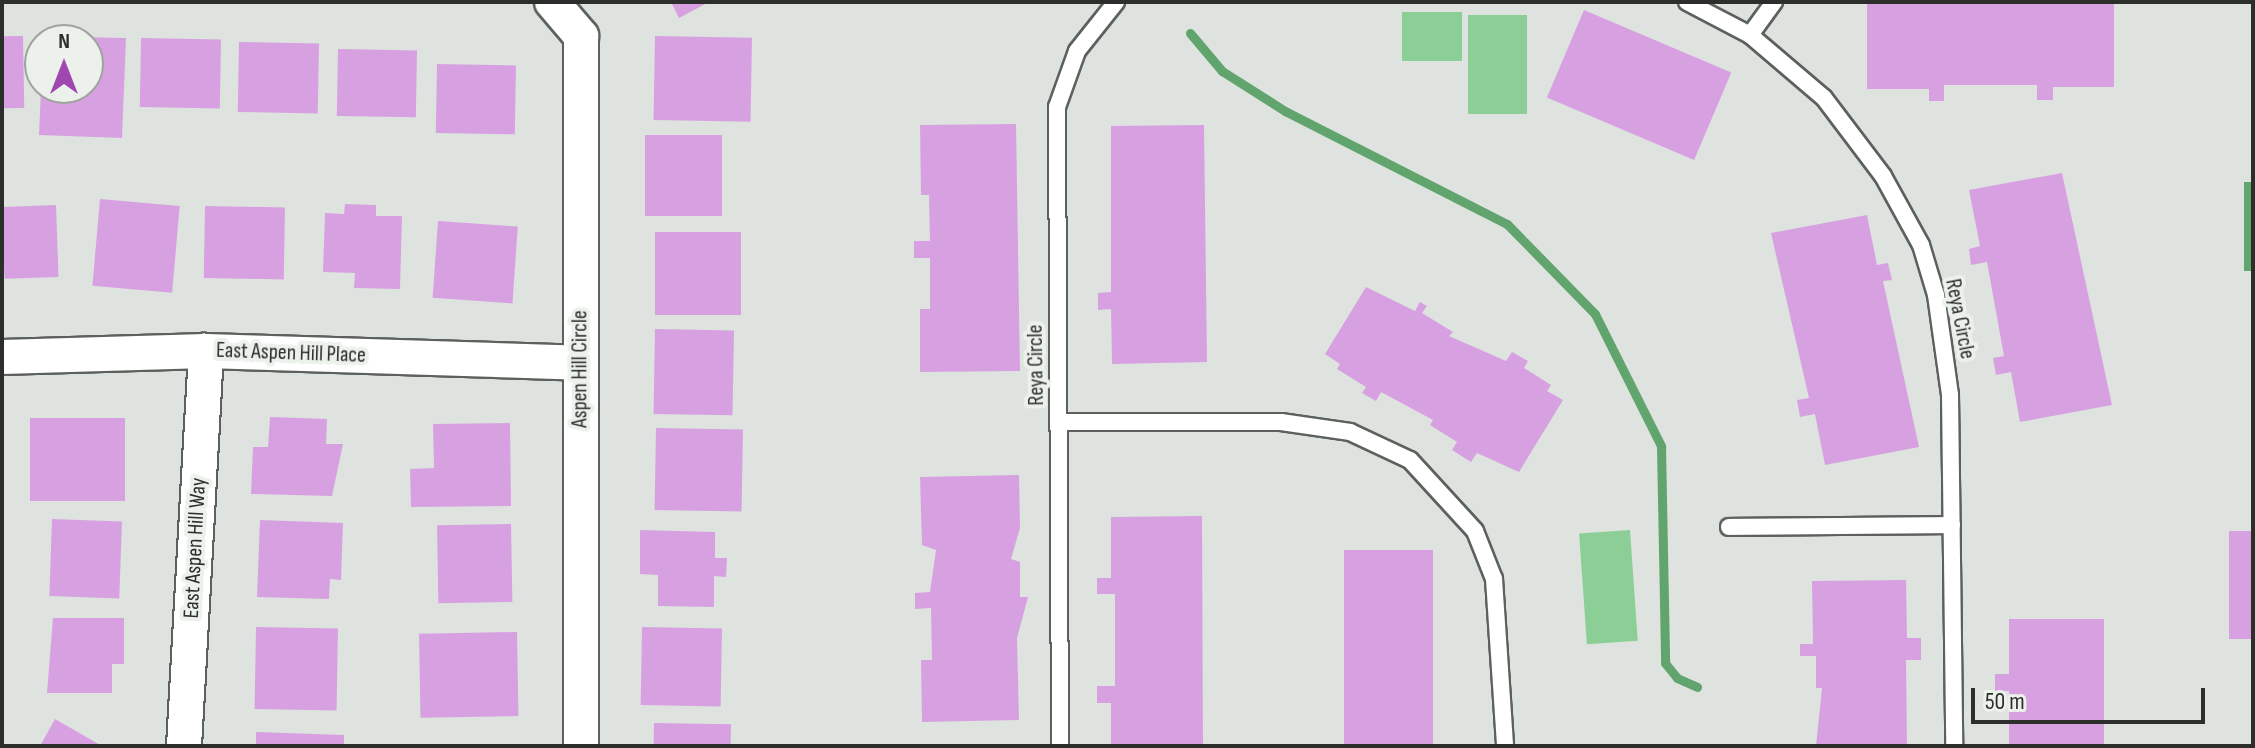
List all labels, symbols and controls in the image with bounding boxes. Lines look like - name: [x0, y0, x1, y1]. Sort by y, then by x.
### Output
- north arrow: [24, 24, 104, 104]
- text: N: [58, 28, 70, 55]
- street label: Reya Circle: [1939, 277, 1981, 361]
- street label: Aspen Hill Circle: [567, 310, 593, 428]
- street label: Reya Circle: [1022, 324, 1050, 406]
- street label: East Aspen Hill Place: [216, 337, 366, 369]
- street label: East Aspen Hill Way: [178, 477, 212, 619]
- scale bar: [1975, 672, 2209, 722]
- text: 50 m: [1985, 687, 2025, 716]

